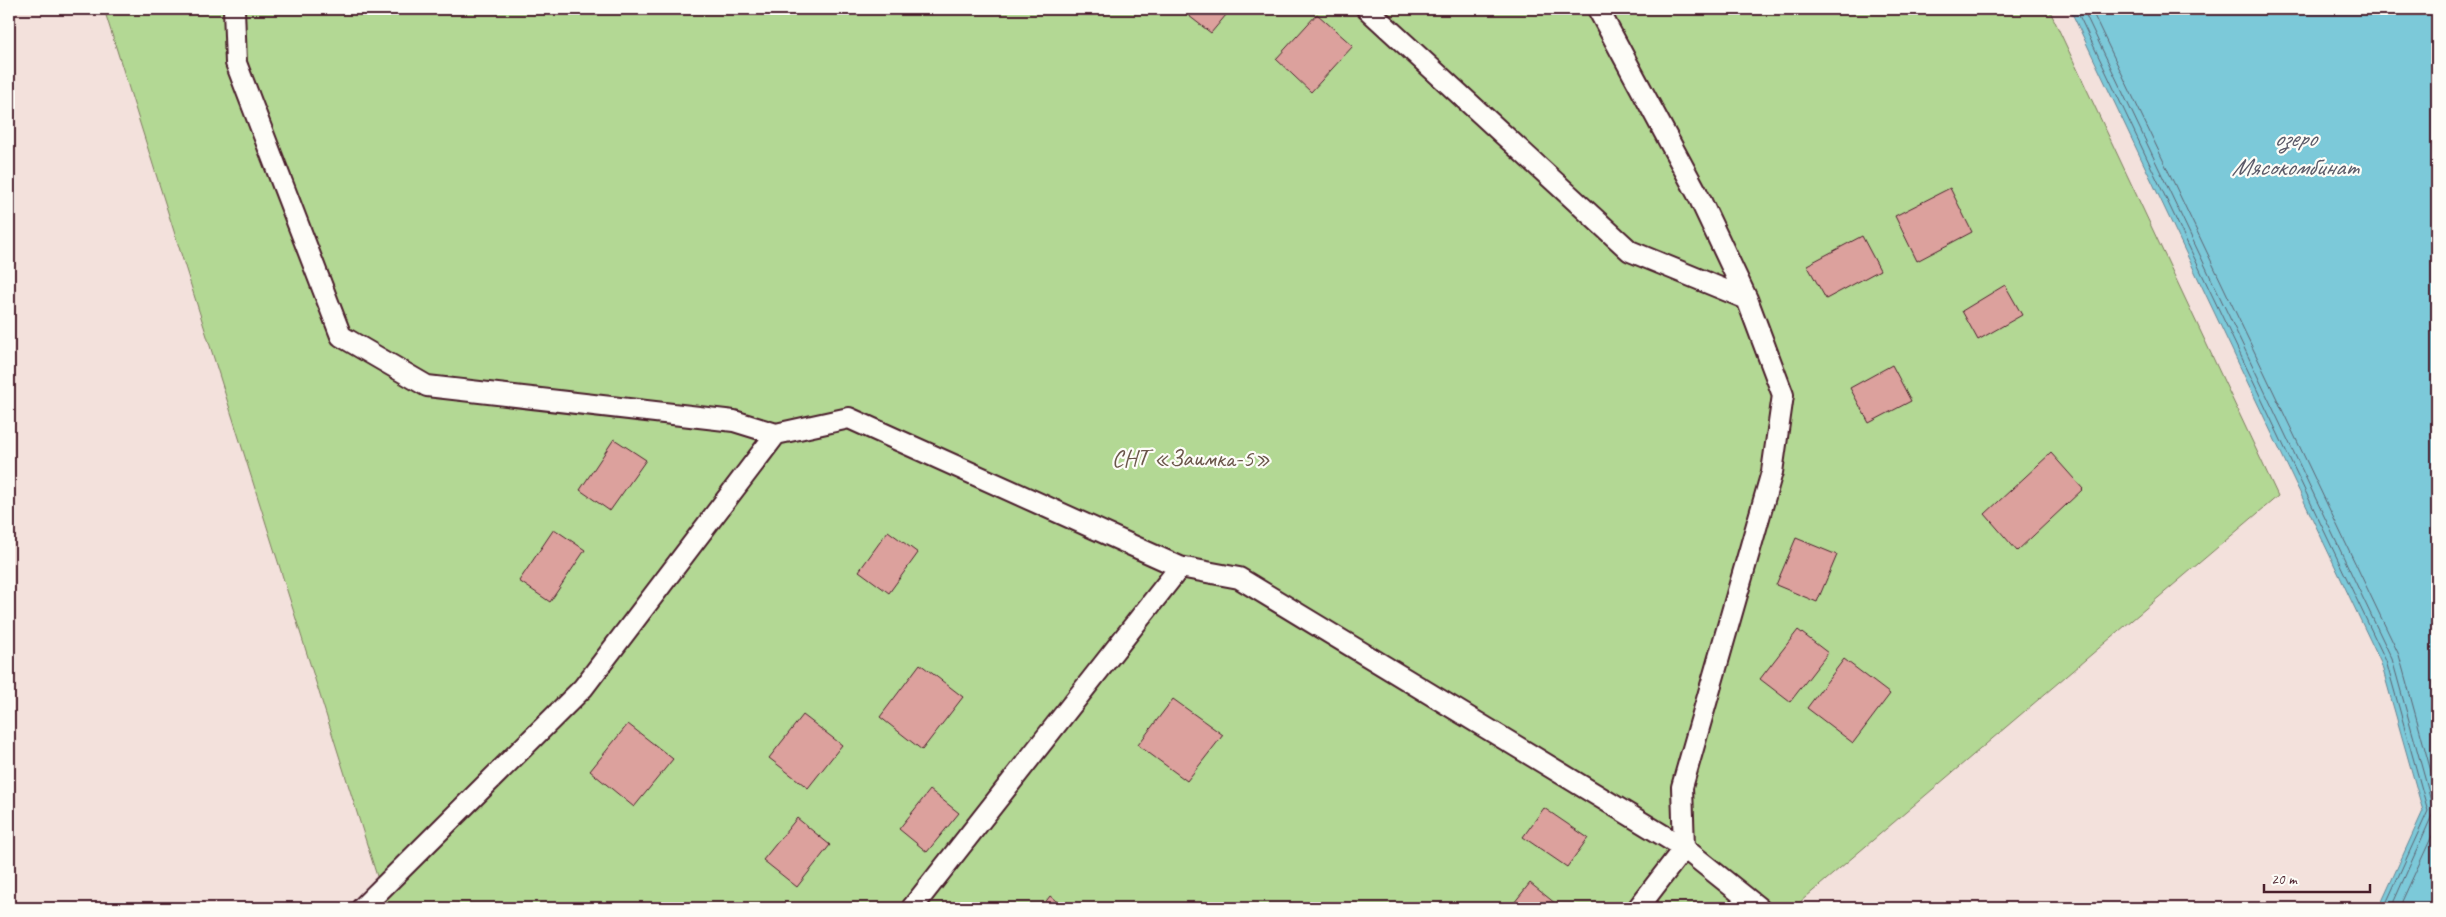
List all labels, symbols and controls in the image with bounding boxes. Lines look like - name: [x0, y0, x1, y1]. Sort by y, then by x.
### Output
- water label: озеро Мясокомбинат: [2232, 122, 2360, 183]
- park label: СНТ «Заимка-5»: [1112, 443, 1270, 473]
- scale bar: [2264, 862, 2370, 894]
- text: 20 m: [2271, 870, 2298, 889]

